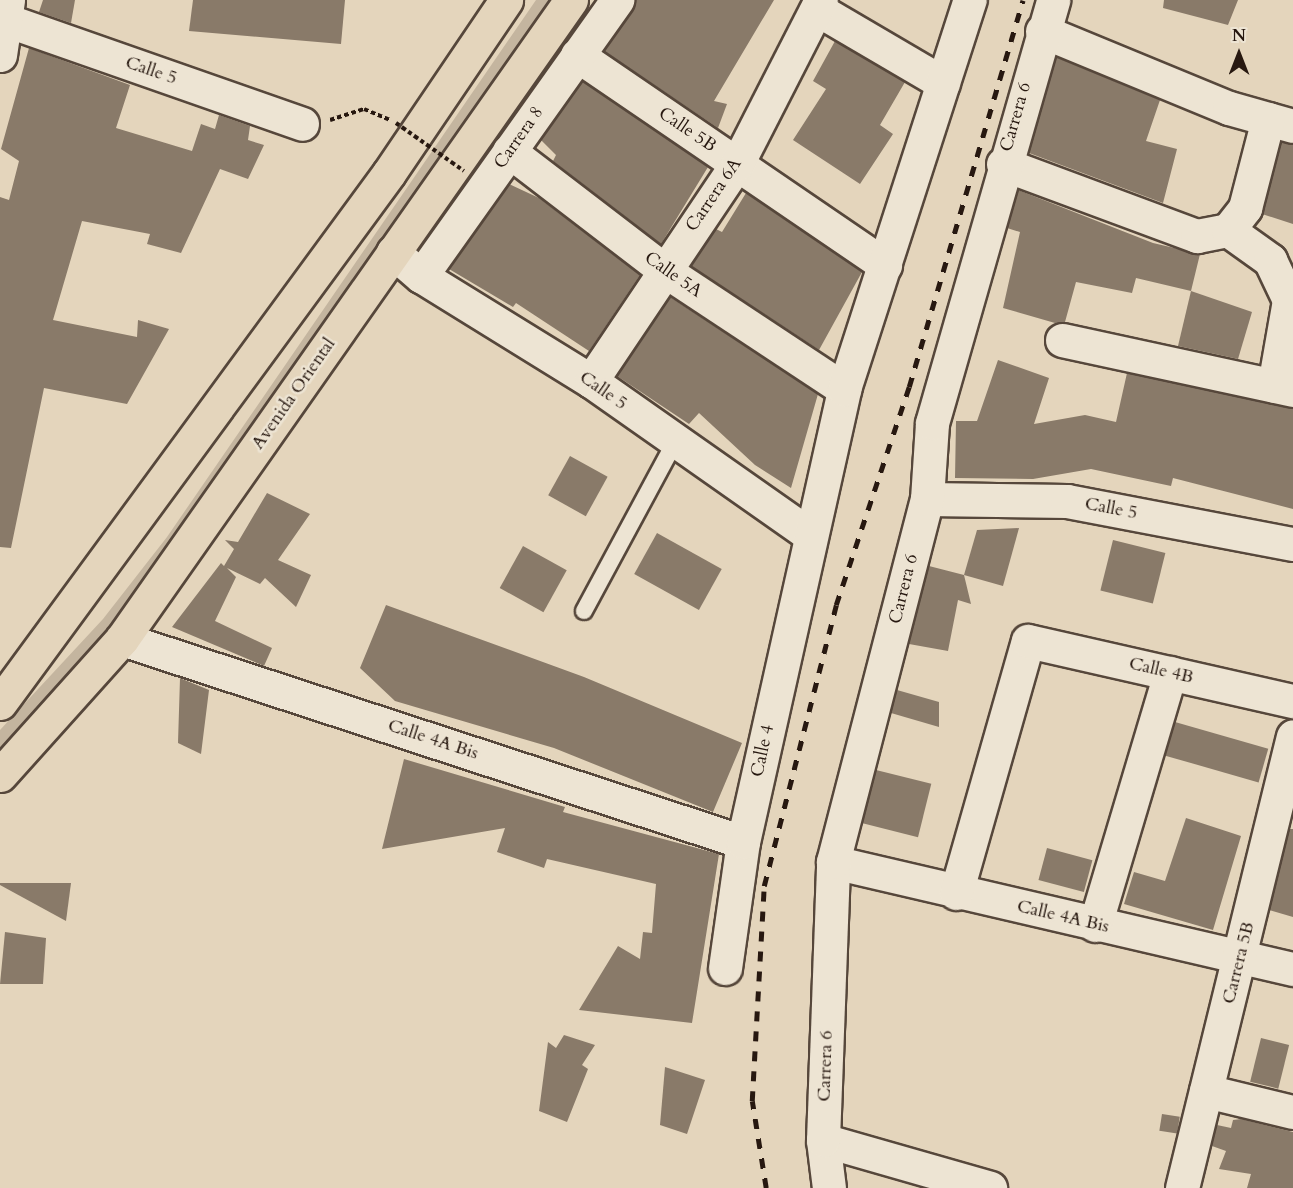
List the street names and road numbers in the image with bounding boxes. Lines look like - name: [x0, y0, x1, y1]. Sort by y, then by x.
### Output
- street label: Calle 5: [122, 52, 180, 90]
- street label: Carrera 6: [996, 80, 1036, 154]
- street label: Carrera 8: [490, 103, 548, 173]
- street label: Calle 5B: [654, 103, 720, 157]
- street label: Carrera 6A: [682, 154, 746, 236]
- street label: Calle 5A: [640, 247, 706, 303]
- street label: Avenida Oriental: [248, 334, 340, 454]
- street label: Calle 5: [575, 367, 631, 415]
- street label: Calle 5: [1083, 493, 1139, 525]
- street label: Carrera 6: [885, 552, 923, 626]
- street label: Calle 4B: [1127, 653, 1195, 689]
- street label: Calle 4A Bis: [385, 715, 481, 765]
- street label: Calle 4: [747, 723, 779, 779]
- street label: Calle 4A Bis: [1015, 896, 1111, 938]
- street label: Carrera 5B: [1218, 920, 1260, 1006]
- street label: Carrera 6: [814, 1030, 838, 1102]

